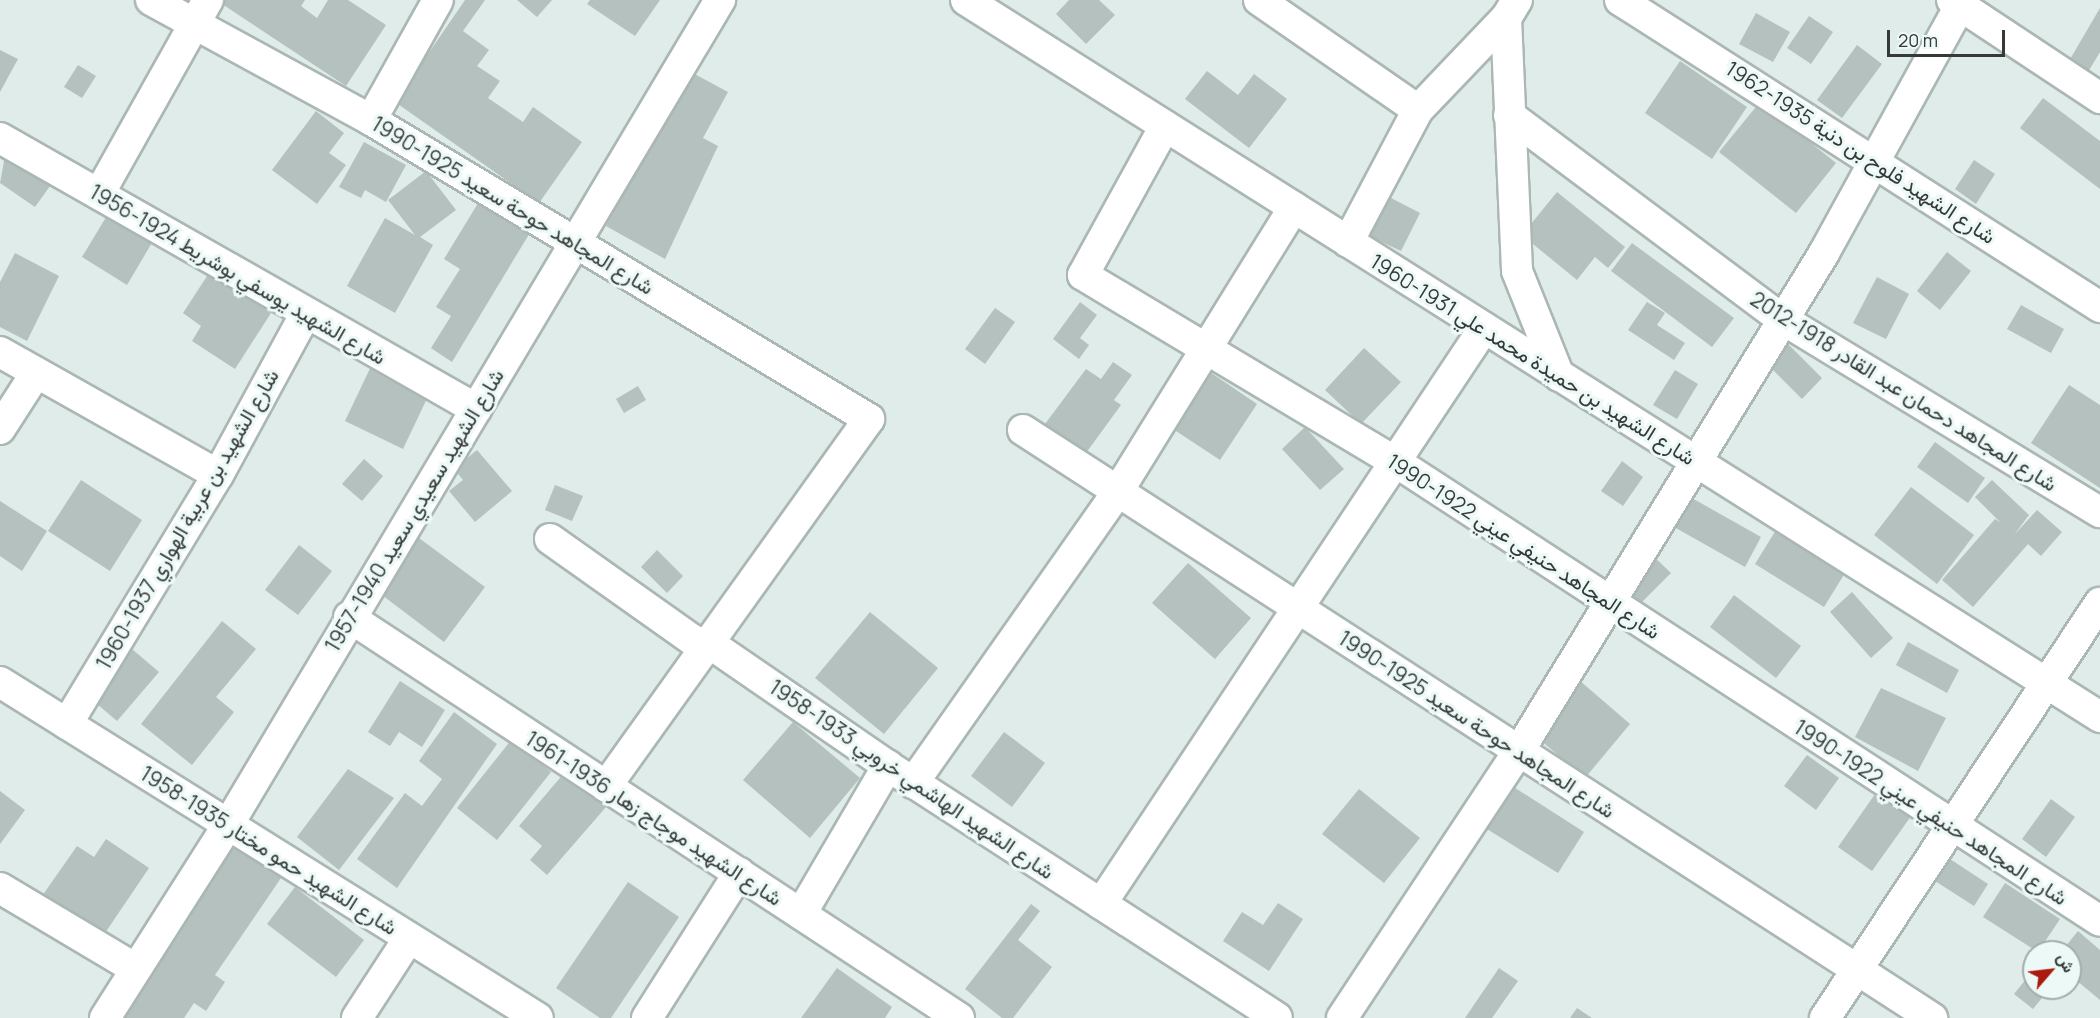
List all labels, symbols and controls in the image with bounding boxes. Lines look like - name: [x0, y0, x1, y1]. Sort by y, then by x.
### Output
- scale bar: [1890, 18, 2008, 56]
- text: 20 m: [1898, 28, 1938, 52]
- street label: شارع الشهيد فلوح بن دنية 1935-1962: [1721, 55, 2001, 249]
- street label: شارع المجاهد حوحة سعيد 1925-1990: [367, 111, 659, 299]
- street label: شارع الشهيد يوسفي بوشريط 1924-1956: [85, 179, 391, 369]
- street label: شارع الشهيد بن حميدة محمد علي 1931-1960: [1366, 248, 1700, 470]
- street label: شارع المجاهد دحمان عبد القادر 1918-2012: [1746, 286, 2062, 496]
- street label: شارع الشهيد بن عربية الهواري 1937-1960: [90, 364, 284, 674]
- street label: شارع الشهيد سعيدي سعيد 1940-1957: [319, 364, 509, 656]
- street label: شارع المجاهد حنيفي عيني 1922-1990: [1383, 448, 1665, 644]
- street label: شارع المجاهد حوحة سعيد 1925-1990: [1334, 625, 1620, 823]
- street label: شارع الشهيد الهاشمي خروبي 1933-1958: [765, 674, 1059, 884]
- street label: شارع المجاهد حنيفي عيني 1922-1990: [1790, 714, 2072, 910]
- street label: شارع الشهيد موجاج زهار 1936-1961: [521, 726, 787, 910]
- street label: شارع الشهيد حمو مختار 1935-1958: [136, 760, 402, 940]
- north arrow: [2022, 940, 2082, 1000]
- text: ش: [2052, 949, 2080, 976]

